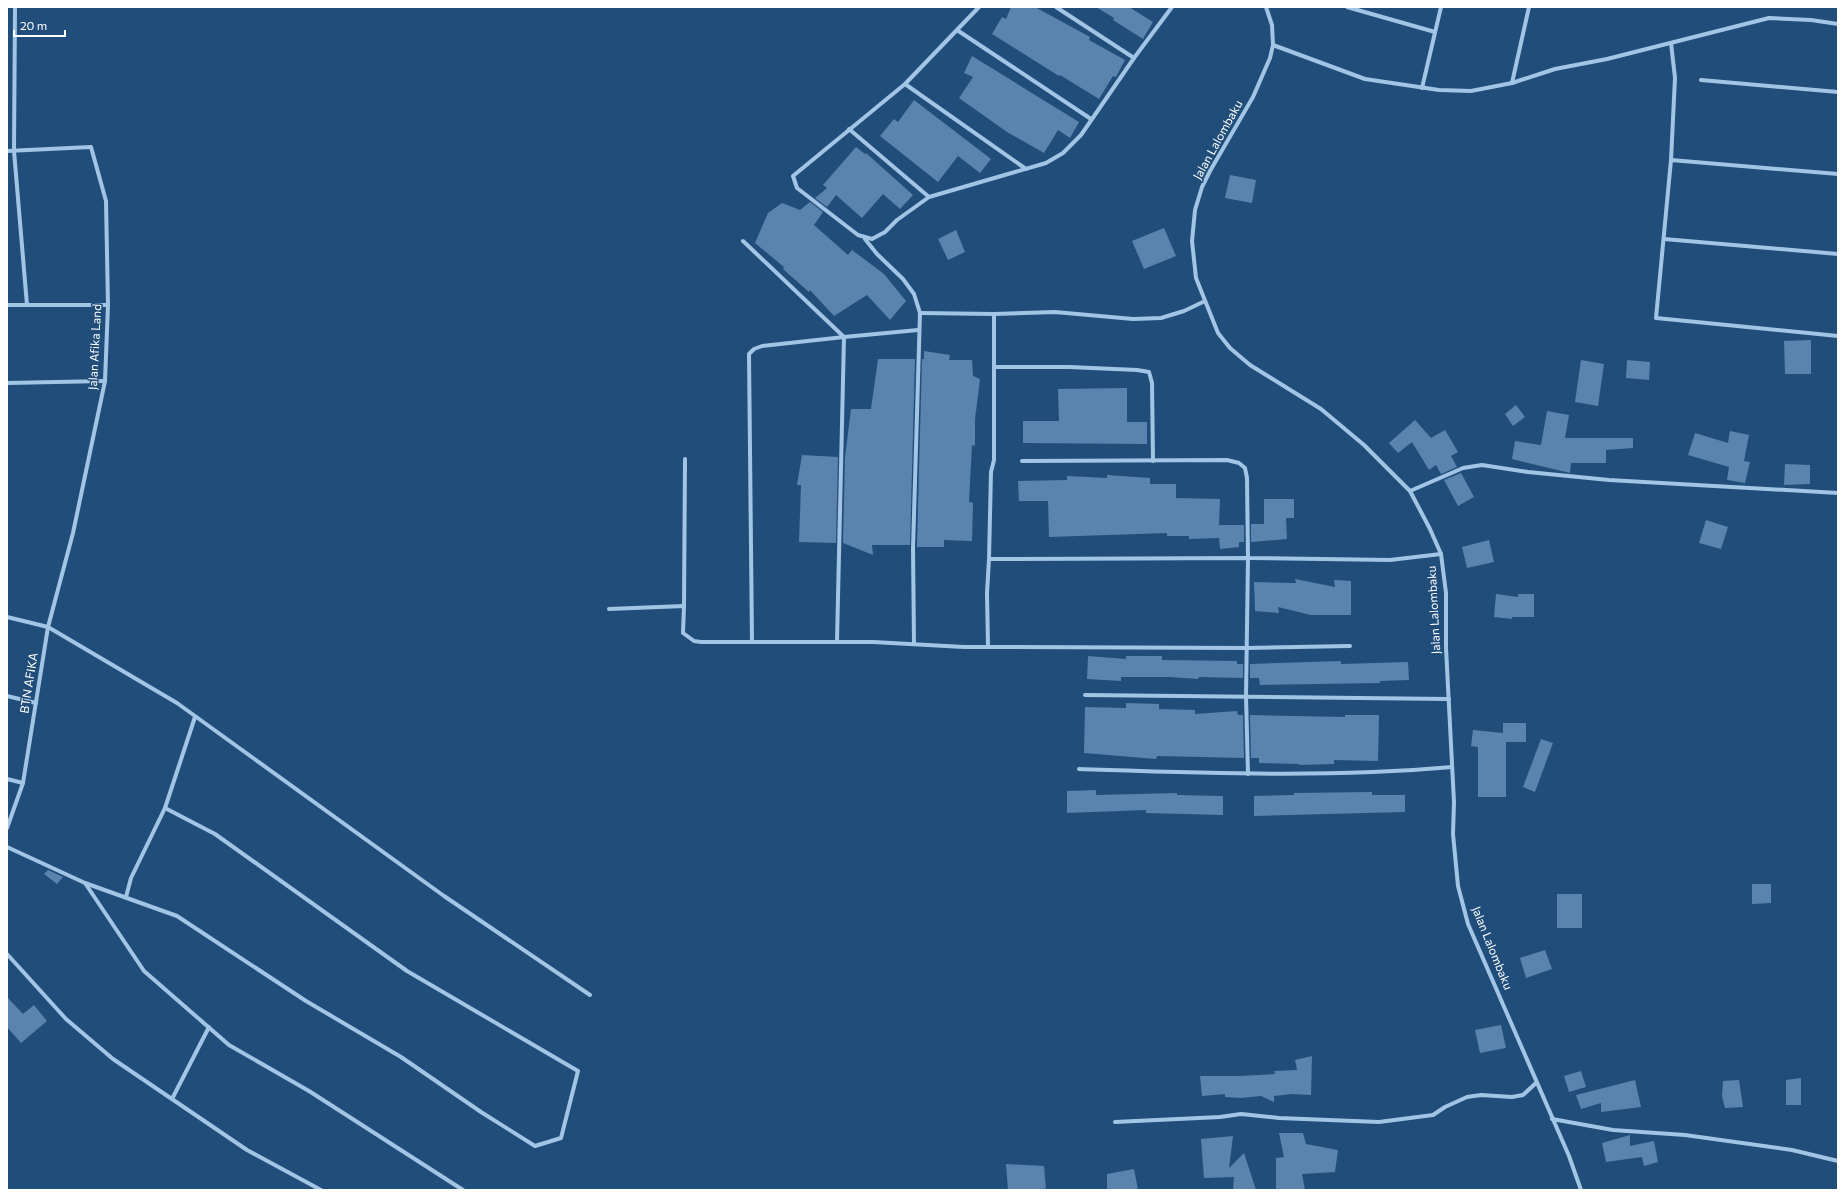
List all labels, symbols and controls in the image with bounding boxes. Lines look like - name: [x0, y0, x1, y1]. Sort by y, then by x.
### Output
- scale bar: [14, 12, 65, 38]
- text: 20 m: [20, 18, 47, 32]
- street label: Jalan Lalombaku: [1190, 97, 1246, 182]
- street label: Jalan Afika Land: [85, 303, 104, 390]
- street label: Jalan Lalombaku: [1424, 565, 1443, 655]
- street label: BTN AFIKA: [16, 651, 40, 714]
- street label: Jalan Lalombaku: [1469, 904, 1516, 992]

